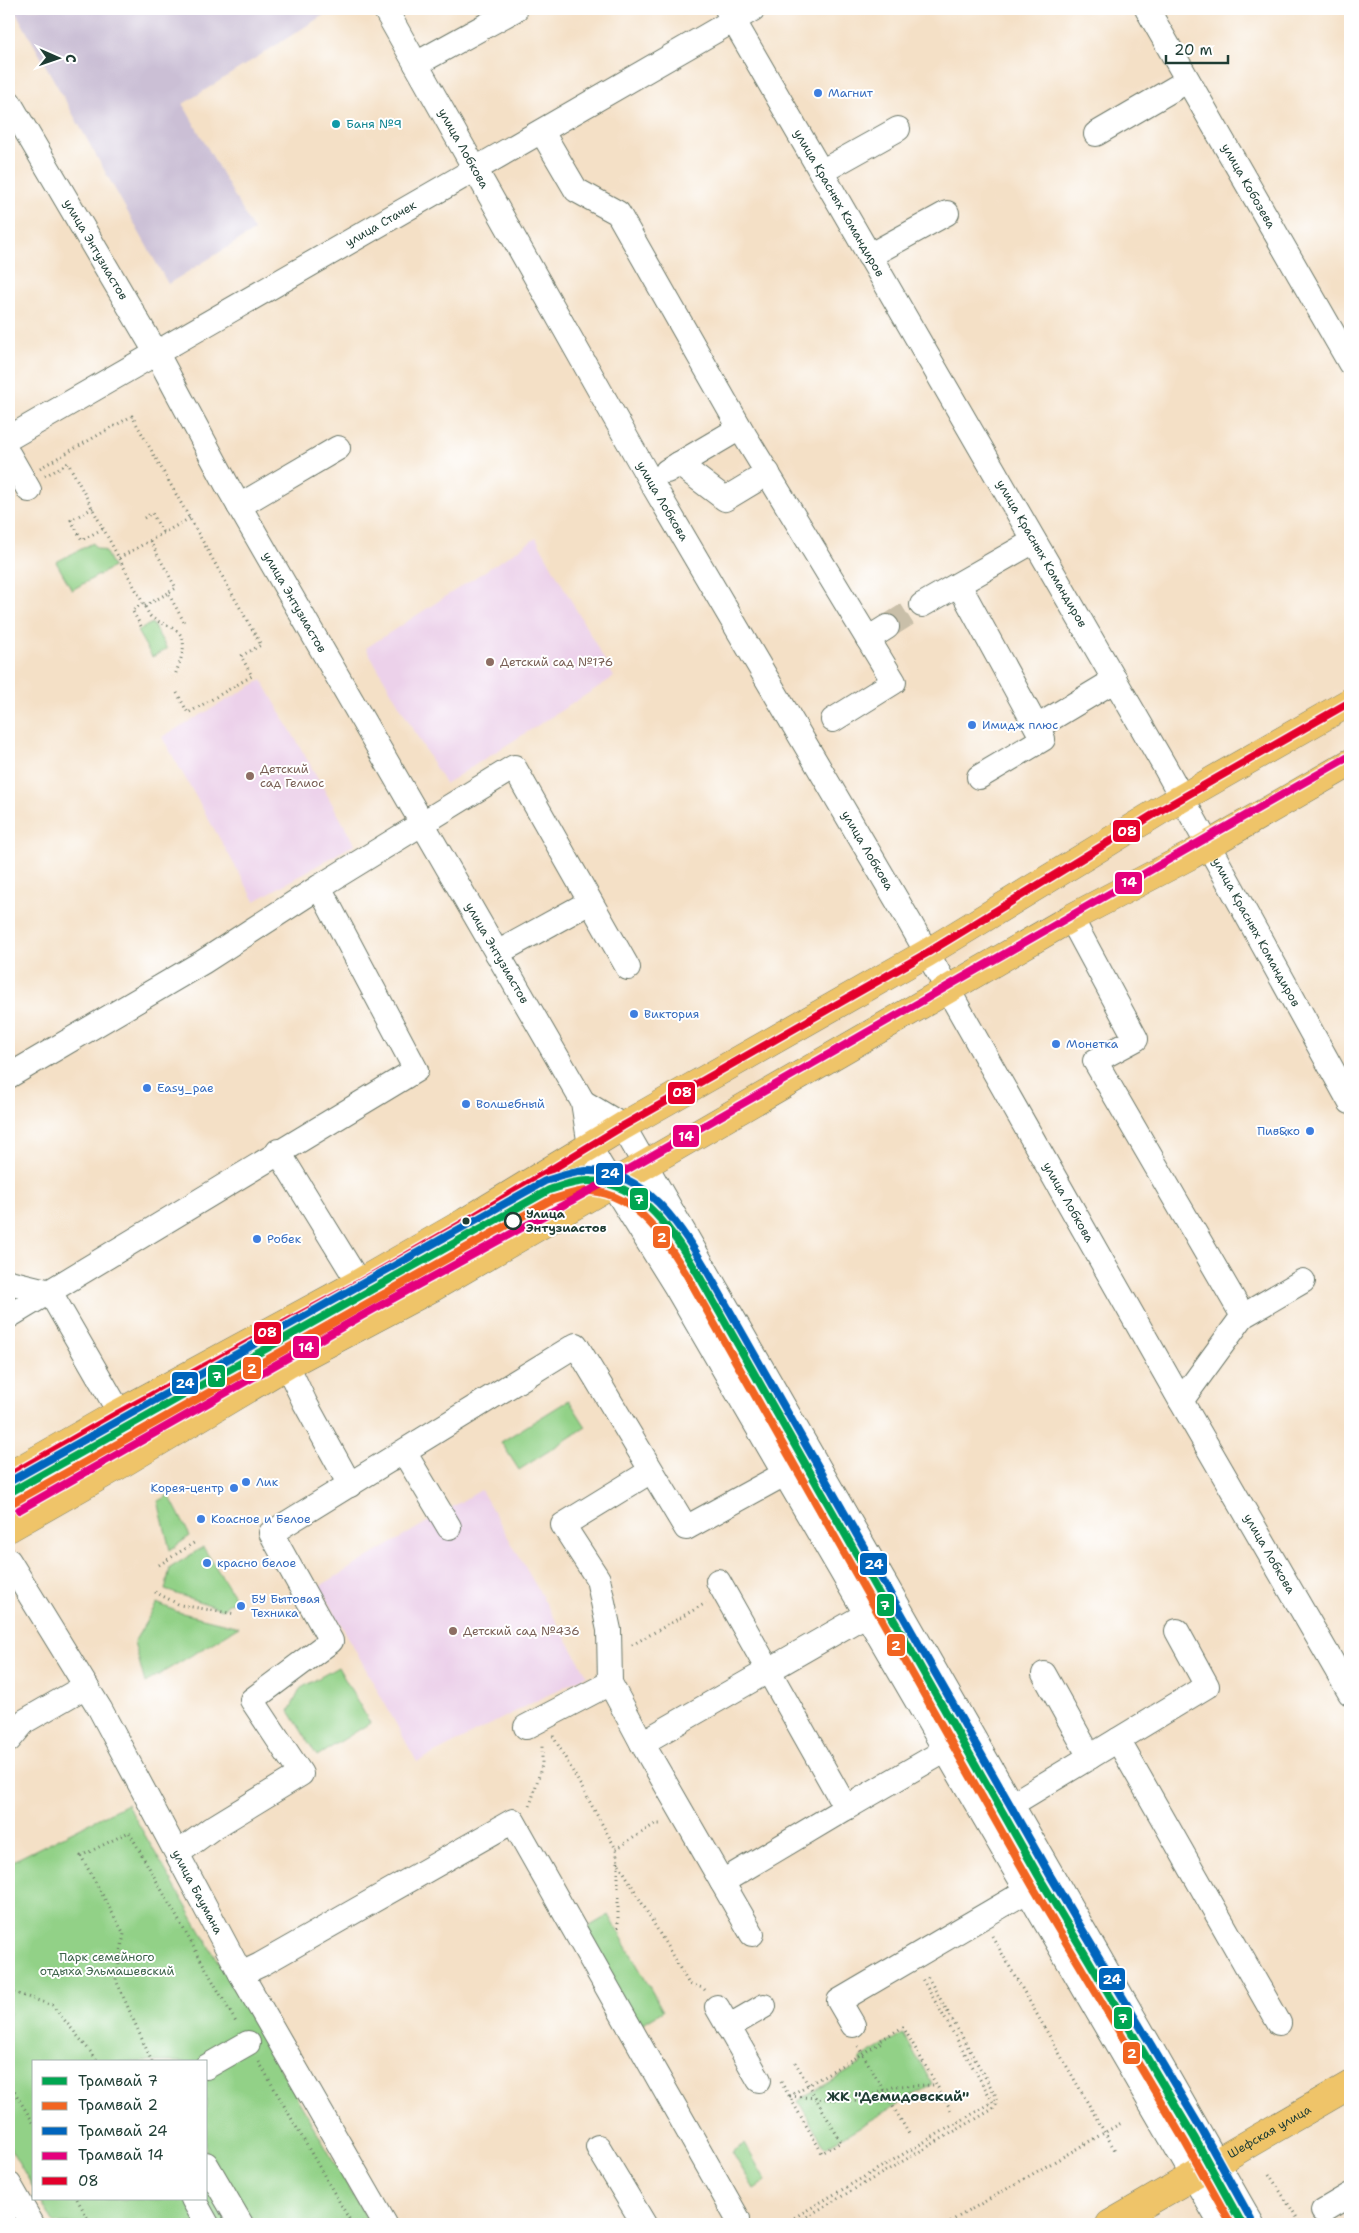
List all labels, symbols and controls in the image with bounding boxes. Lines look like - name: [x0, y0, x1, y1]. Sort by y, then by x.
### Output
- north arrow: [32, 32, 82, 82]
- scale bar: [1166, 32, 1229, 64]
- text: 20 m: [1174, 40, 1213, 60]
- text: С: [62, 54, 80, 63]
- place label: Магнит: [828, 85, 874, 101]
- marker: Магнит: [812, 87, 824, 99]
- street label: улица Лобкова: [434, 105, 493, 192]
- place label: Баня №9: [346, 116, 402, 132]
- marker: Баня №9: [330, 118, 342, 130]
- street label: улица Красных Командиров: [790, 126, 888, 280]
- street label: улица Кобозева: [1218, 140, 1280, 232]
- street label: улица Энтузиастов: [60, 196, 131, 303]
- street label: улица Стачек: [342, 197, 420, 250]
- street label: улица Лобкова: [633, 458, 692, 544]
- street label: улица Красных Командиров: [993, 477, 1091, 630]
- street label: улица Энтузиастов: [259, 549, 330, 656]
- place label: Детский сад №176: [500, 654, 613, 670]
- marker: Детский сад №176: [484, 656, 496, 668]
- place label: Имидж плюс: [982, 717, 1058, 733]
- marker: Имидж плюс: [966, 719, 978, 731]
- place label: Детский сад Гелиос: [260, 761, 324, 791]
- marker: Детский сад Гелиос: [244, 770, 256, 782]
- street label: улица Лобкова: [838, 808, 897, 894]
- line badge: 08: [1112, 819, 1141, 843]
- text: 08: [1117, 822, 1137, 840]
- street label: улица Красных Командиров: [1209, 855, 1304, 1009]
- line badge: 14: [1114, 871, 1143, 895]
- text: 14: [1121, 873, 1137, 891]
- street label: улица Энтузиастов: [462, 899, 532, 1006]
- place label: Виктория: [644, 1006, 699, 1022]
- marker: Виктория: [628, 1008, 640, 1020]
- place label: Монетка: [1066, 1036, 1119, 1052]
- marker: Монетка: [1050, 1038, 1062, 1050]
- place label: Easy_pae: [157, 1080, 214, 1096]
- line badge: 08: [667, 1081, 696, 1105]
- marker: Easy_pae: [141, 1082, 153, 1094]
- text: 08: [672, 1083, 692, 1101]
- place label: Волшебный: [476, 1096, 545, 1112]
- marker: Волшебный: [460, 1098, 472, 1110]
- place label: Пив&ко: [1257, 1123, 1300, 1139]
- line badge: 14: [672, 1124, 700, 1148]
- marker: Пив&ко: [1304, 1125, 1316, 1137]
- text: 14: [678, 1127, 694, 1145]
- street label: улица Лобкова: [1039, 1159, 1098, 1246]
- line badge: 24: [595, 1162, 624, 1186]
- text: 24: [600, 1164, 620, 1182]
- line badge: 7: [629, 1187, 649, 1211]
- text: 7: [634, 1190, 644, 1208]
- place label: Улица Энтузиастов: [526, 1206, 607, 1236]
- marker: Улица Энтузиастов: [504, 1212, 522, 1230]
- unlabelled marker: [461, 1216, 471, 1226]
- line badge: 2: [652, 1225, 671, 1249]
- text: 2: [657, 1228, 667, 1246]
- place label: Робек: [267, 1231, 302, 1247]
- marker: Робек: [251, 1233, 263, 1245]
- line badge: 08: [253, 1321, 282, 1345]
- text: 08: [257, 1323, 277, 1341]
- line badge: 14: [292, 1335, 320, 1359]
- text: 14: [298, 1338, 314, 1356]
- line badge: 2: [242, 1356, 262, 1380]
- text: 2: [247, 1359, 257, 1377]
- line badge: 7: [207, 1364, 226, 1388]
- text: 7: [212, 1367, 222, 1385]
- line badge: 24: [171, 1371, 199, 1395]
- text: 24: [175, 1374, 195, 1392]
- place label: Лик: [256, 1474, 279, 1490]
- marker: Лик: [240, 1476, 252, 1488]
- place label: Корея-центр: [150, 1480, 224, 1496]
- marker: Корея-центр: [228, 1482, 240, 1494]
- place label: Коасное и Белое: [211, 1511, 311, 1527]
- street label: улица Лобкова: [1240, 1511, 1299, 1597]
- marker: Коасное и Белое: [195, 1513, 207, 1525]
- line badge: 24: [859, 1552, 888, 1576]
- place label: красно белое: [217, 1555, 297, 1571]
- text: 24: [864, 1555, 884, 1573]
- marker: красно белое: [201, 1557, 213, 1569]
- place label: БУ Бытовая Техника: [251, 1591, 320, 1621]
- line badge: 7: [876, 1593, 895, 1617]
- text: 7: [880, 1596, 890, 1614]
- marker: БУ Бытовая Техника: [235, 1600, 247, 1612]
- place label: Детский сад №436: [463, 1623, 580, 1639]
- marker: Детский сад №436: [447, 1625, 459, 1637]
- line badge: 2: [886, 1633, 906, 1657]
- text: 2: [891, 1636, 901, 1654]
- street label: улица Баумана: [168, 1847, 227, 1938]
- park label: Парк семейного отдыха Эльмашевский: [40, 1949, 174, 1979]
- line badge: 24: [1098, 1967, 1126, 1991]
- text: 24: [1102, 1970, 1122, 1988]
- line badge: 7: [1113, 2006, 1133, 2030]
- text: 7: [1118, 2009, 1128, 2027]
- line badge: 2: [1122, 2041, 1141, 2065]
- text: 2: [1127, 2044, 1137, 2062]
- legend: [32, 2060, 208, 2200]
- text: Трамвай 7: [78, 2071, 158, 2091]
- district label: ЖК "Демидовский": [827, 2087, 969, 2105]
- text: Трамвай 2: [78, 2095, 158, 2115]
- street label: Шефская улица: [1225, 2101, 1314, 2162]
- text: Трамвай 24: [78, 2121, 168, 2141]
- text: Трамвай 14: [78, 2145, 164, 2165]
- text: 08: [78, 2171, 99, 2191]

